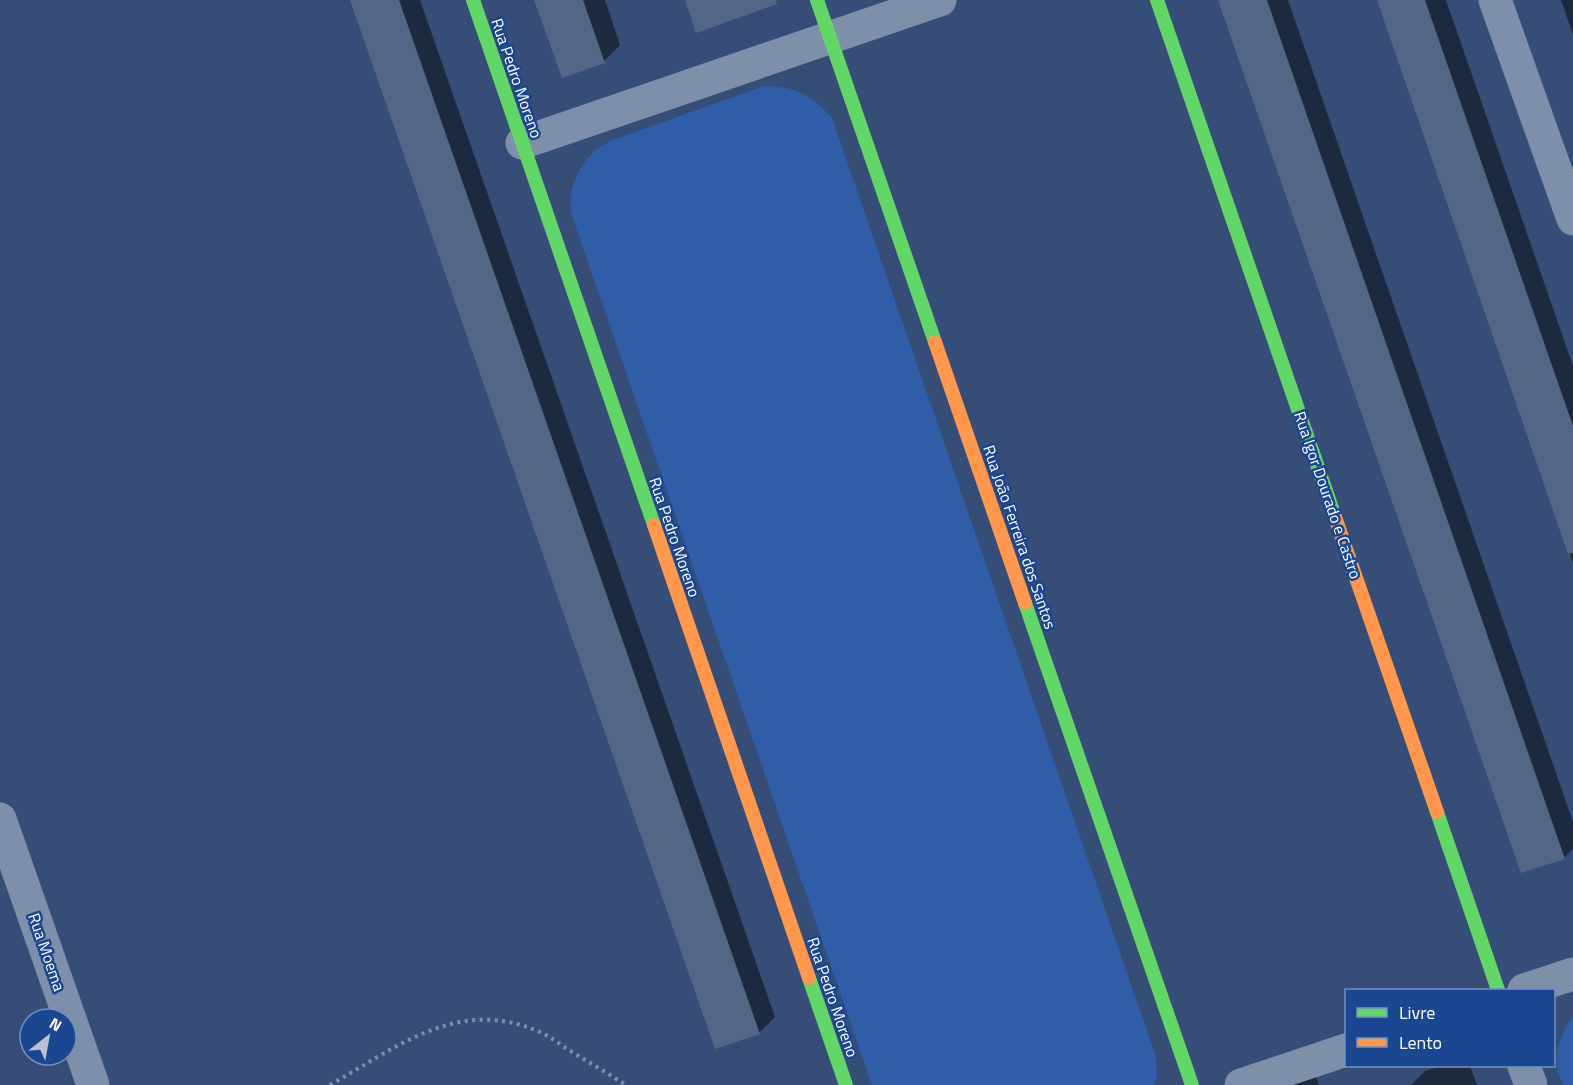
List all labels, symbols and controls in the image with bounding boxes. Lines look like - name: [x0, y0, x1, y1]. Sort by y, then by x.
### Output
- street label: Rua Pedro Moreno: [485, 15, 549, 141]
- street label: Rua Igor Dourado e Castro: [1288, 408, 1368, 582]
- street label: Rua João Ferreira dos Santos: [977, 442, 1063, 632]
- street label: Rua Pedro Moreno: [643, 474, 707, 600]
- street label: Rua Moema: [22, 910, 72, 994]
- street label: Rua Pedro Moreno: [801, 934, 865, 1060]
- legend: [1345, 989, 1555, 1067]
- text: Livre: [1399, 999, 1435, 1026]
- north arrow: [18, 1007, 78, 1067]
- text: N: [45, 1011, 67, 1037]
- text: Lento: [1399, 1029, 1442, 1056]

